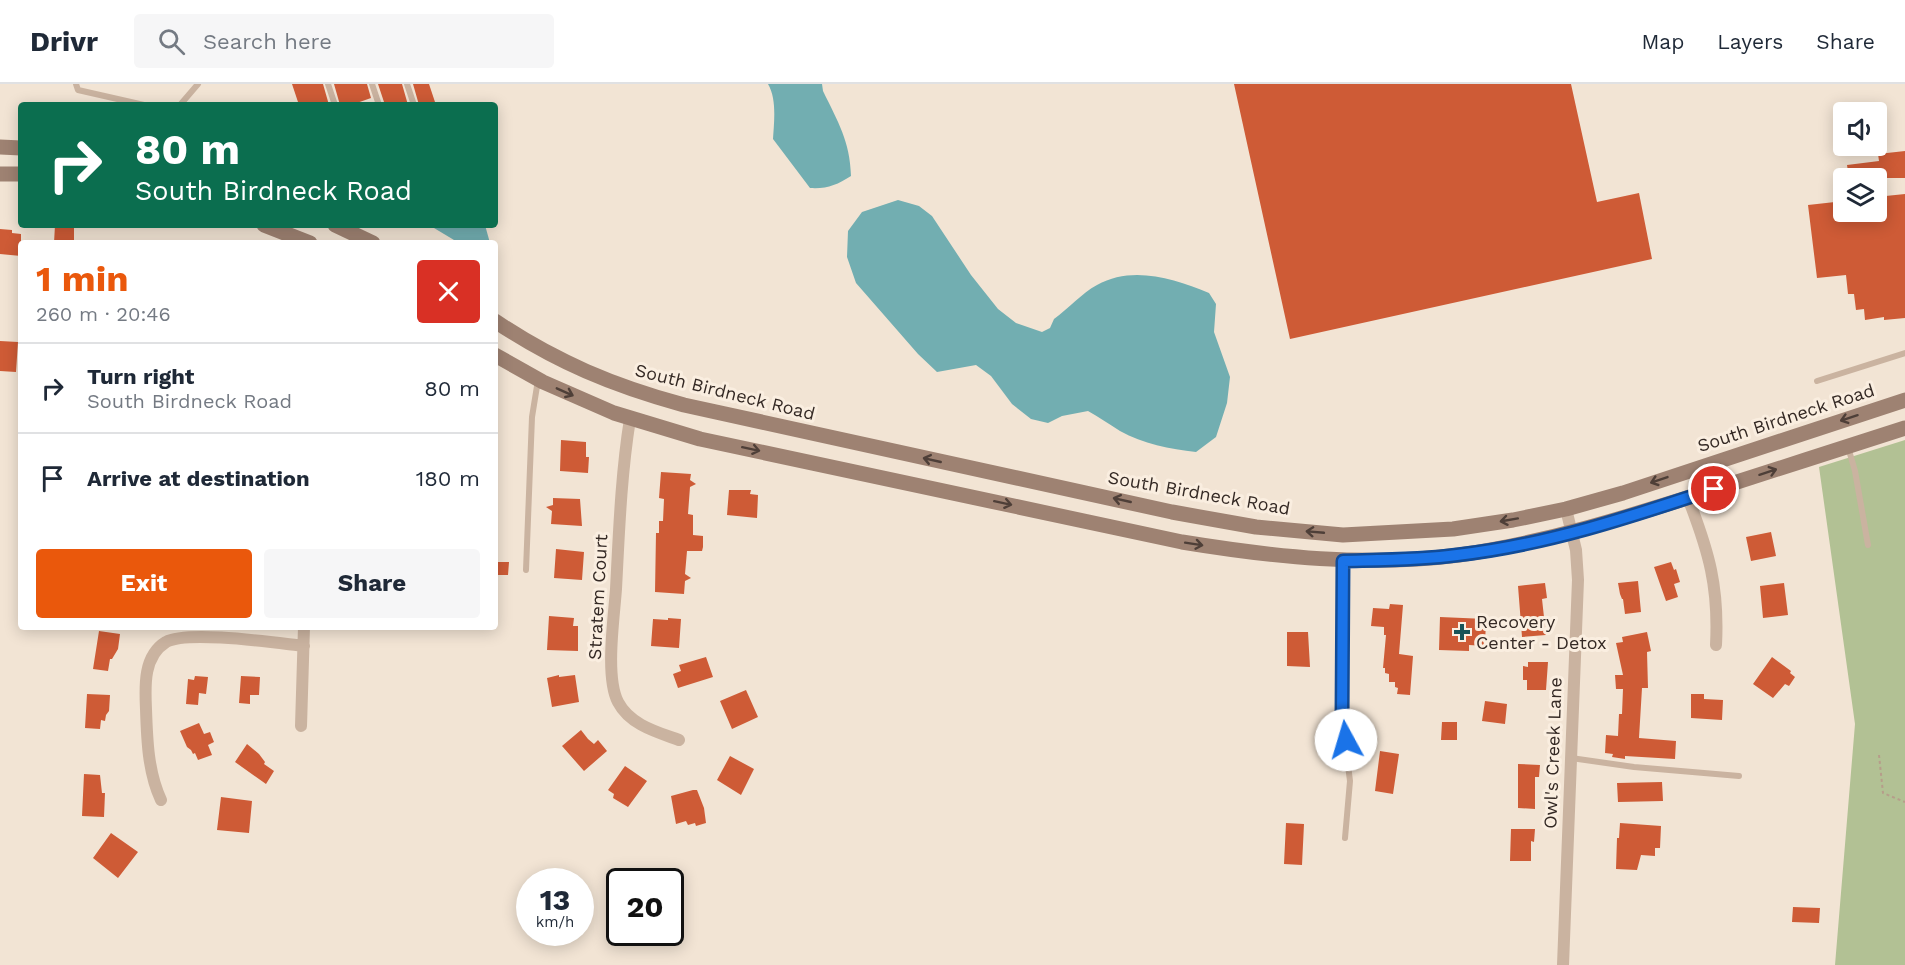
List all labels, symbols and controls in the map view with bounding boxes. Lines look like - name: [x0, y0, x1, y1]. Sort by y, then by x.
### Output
- search box: [134, 14, 554, 68]
- text: Drivr: [30, 25, 98, 58]
- icon: search: [155, 25, 188, 58]
- text: Search here: [203, 29, 332, 54]
- text: Map: [1641, 29, 1684, 54]
- text: Layers: [1717, 29, 1783, 54]
- text: Share: [1816, 29, 1875, 54]
- map controls: [1833, 102, 1887, 222]
- button: sound: [1833, 102, 1887, 156]
- text: 80 m: [135, 125, 240, 174]
- icon: right: [36, 126, 114, 204]
- button: layers: [1833, 168, 1887, 222]
- text: South Birdneck Road: [135, 175, 412, 207]
- text: 1 min: [36, 258, 128, 300]
- button: close: [417, 260, 480, 323]
- text: 260 m · 20:46: [36, 302, 171, 326]
- street label: South Birdneck Road: [633, 359, 817, 424]
- text: Turn right: [87, 364, 194, 389]
- icon: right: [36, 372, 69, 405]
- text: 80 m: [424, 376, 480, 401]
- street label: South Birdneck Road: [1695, 379, 1877, 456]
- one-way arrow: [555, 387, 574, 398]
- text: South Birdneck Road: [87, 389, 292, 413]
- one-way arrow: [1841, 414, 1859, 425]
- one-way arrow: [741, 444, 760, 456]
- one-way arrow: [922, 454, 942, 465]
- icon: arrive: [36, 462, 69, 495]
- pin: [1688, 463, 1739, 514]
- text: Arrive at destination: [87, 466, 310, 491]
- text: 180 m: [416, 466, 480, 491]
- street label: South Birdneck Road: [1106, 466, 1292, 519]
- one-way arrow: [1758, 466, 1777, 477]
- icon: arrive: [1697, 472, 1730, 505]
- one-way arrow: [1650, 475, 1669, 486]
- one-way arrow: [1113, 494, 1132, 506]
- one-way arrow: [993, 498, 1012, 509]
- one-way arrow: [1499, 515, 1519, 526]
- one-way arrow: [1305, 527, 1325, 538]
- street label: Stratem Court: [584, 533, 611, 660]
- one-way arrow: [1183, 539, 1203, 550]
- button: Exit: [36, 549, 252, 618]
- button: Share: [264, 549, 480, 618]
- place label: Recovery Center - Detox: [1476, 611, 1607, 653]
- marker: Recovery Center - Detox: [1453, 623, 1471, 641]
- street label: Owl's Creek Lane: [1539, 677, 1566, 829]
- position arrow: [1314, 708, 1378, 772]
- speed limit sign: 20: [606, 868, 684, 946]
- text: 13: [540, 882, 570, 917]
- text: km/h: [536, 913, 574, 931]

